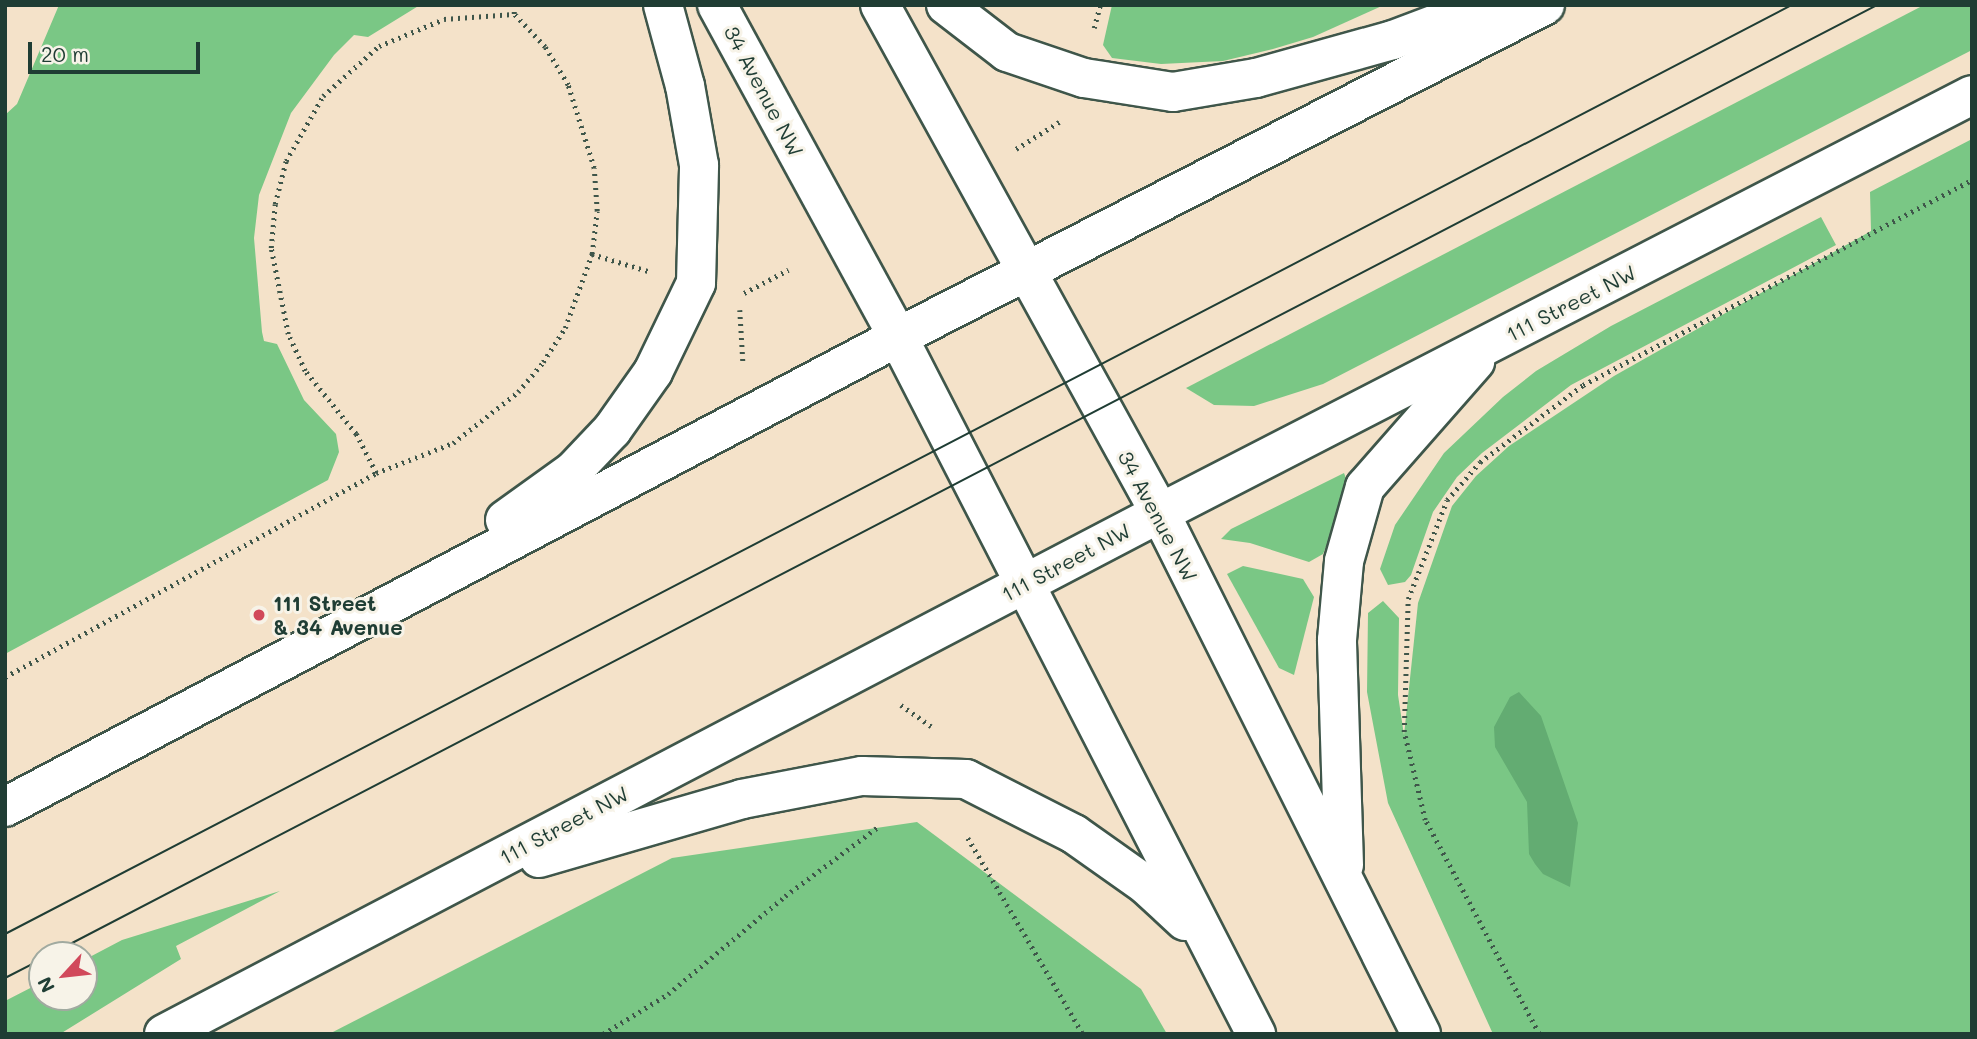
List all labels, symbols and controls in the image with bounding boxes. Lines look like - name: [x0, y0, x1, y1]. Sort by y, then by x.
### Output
- street label: 34 Avenue NW: [719, 21, 809, 161]
- scale bar: [32, 28, 203, 72]
- text: 20 m: [41, 40, 89, 67]
- street label: 111 Street NW: [1502, 259, 1640, 347]
- street label: 34 Avenue NW: [1113, 446, 1203, 586]
- street label: 111 Street NW: [997, 517, 1135, 607]
- place label: 111 Street & 34 Avenue: [273, 590, 403, 640]
- marker: 111 Street & 34 Avenue: [251, 607, 267, 623]
- street label: 111 Street NW: [495, 780, 633, 870]
- north arrow: [28, 941, 98, 1011]
- text: N: [31, 973, 60, 997]

